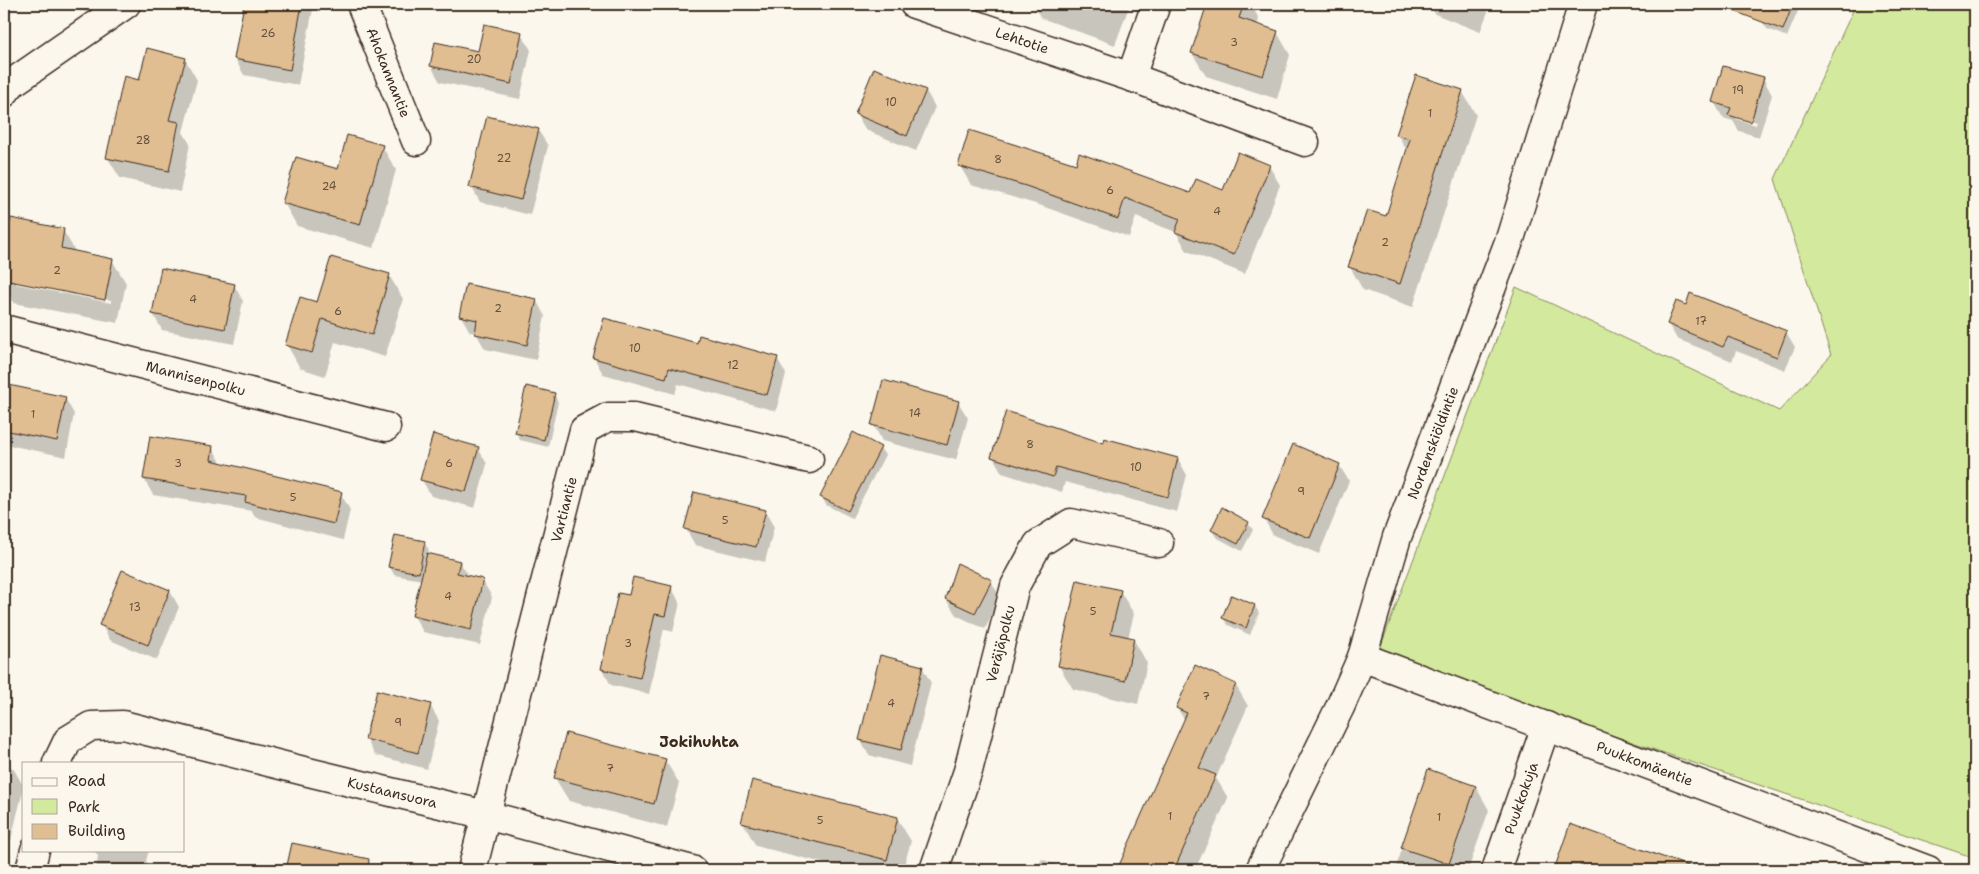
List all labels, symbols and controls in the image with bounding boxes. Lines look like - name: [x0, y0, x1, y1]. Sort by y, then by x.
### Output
- street label: Lehtotie: [993, 23, 1051, 58]
- street label: Ahokannantie: [362, 25, 415, 120]
- house number: 26: [261, 26, 275, 41]
- house number: 3: [1230, 35, 1238, 50]
- house number: 20: [466, 52, 482, 67]
- house number: 19: [1732, 83, 1744, 98]
- house number: 10: [885, 95, 897, 110]
- house number: 1: [1428, 106, 1432, 121]
- house number: 28: [135, 133, 151, 148]
- house number: 22: [497, 151, 511, 166]
- house number: 8: [994, 152, 1002, 167]
- house number: 24: [322, 179, 337, 194]
- house number: 6: [1106, 183, 1114, 198]
- house number: 4: [1213, 204, 1221, 219]
- house number: 2: [1381, 235, 1389, 250]
- house number: 2: [53, 263, 61, 278]
- house number: 4: [189, 292, 197, 307]
- house number: 2: [494, 301, 502, 316]
- house number: 6: [334, 304, 342, 319]
- house number: 17: [1695, 314, 1707, 329]
- house number: 10: [629, 341, 641, 356]
- street label: Mannisenpolku: [144, 357, 248, 400]
- house number: 12: [727, 358, 739, 373]
- street label: Nordenskiöldintie: [1403, 384, 1462, 502]
- house number: 14: [909, 406, 921, 421]
- house number: 1: [31, 407, 35, 422]
- house number: 8: [1026, 437, 1034, 452]
- house number: 3: [174, 456, 182, 471]
- house number: 6: [445, 456, 453, 471]
- house number: 10: [1130, 460, 1142, 475]
- street label: Vartiantie: [547, 475, 581, 544]
- house number: 9: [1297, 484, 1305, 499]
- house number: 5: [290, 490, 297, 505]
- house number: 5: [722, 513, 729, 528]
- house number: 4: [444, 589, 452, 604]
- house number: 13: [129, 600, 141, 615]
- street label: Veräjäpolku: [982, 603, 1019, 684]
- house number: 5: [1090, 604, 1097, 619]
- house number: 3: [624, 636, 632, 651]
- house number: 7: [1202, 689, 1210, 704]
- house number: 4: [887, 696, 895, 711]
- house number: 9: [394, 715, 402, 730]
- district label: Jokihuhta: [659, 732, 739, 752]
- street label: Puukkomäentie: [1594, 737, 1696, 790]
- street label: Puukkokuja: [1500, 759, 1542, 837]
- house number: 7: [606, 761, 614, 776]
- legend: [22, 762, 185, 852]
- text: Road: [68, 771, 106, 791]
- street label: Kustaansuora: [345, 773, 439, 812]
- text: Park: [68, 797, 100, 817]
- house number: 1: [1168, 809, 1172, 824]
- house number: 1: [1437, 810, 1441, 825]
- house number: 5: [817, 813, 824, 828]
- text: Building: [68, 821, 125, 841]

